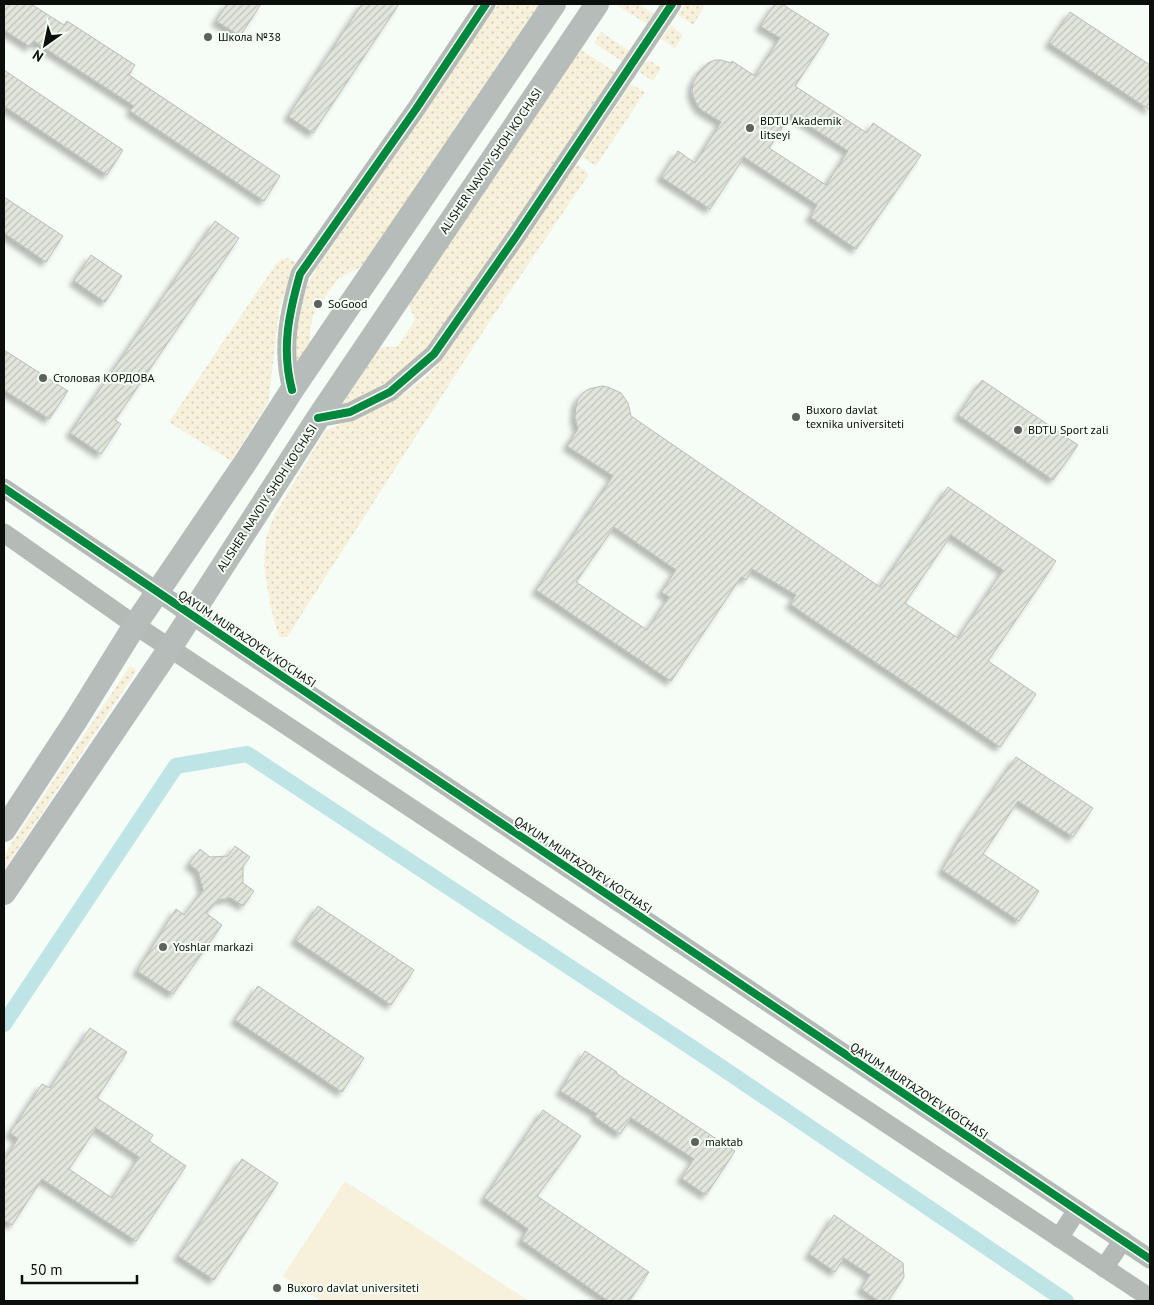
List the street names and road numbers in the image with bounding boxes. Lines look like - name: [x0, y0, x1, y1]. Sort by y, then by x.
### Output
- street label: ALISHER NAVOIY SHOH KO'CHASI: [436, 85, 545, 236]
- street label: ALISHER NAVOIY SHOH KO'CHASI: [213, 421, 320, 574]
- street label: QAYUM MURTAZOYEV KO'CHASI: [176, 587, 319, 690]
- street label: QAYUM MURTAZOYEV KO'CHASI: [512, 813, 655, 916]
- street label: QAYUM MURTAZOYEV KO'CHASI: [848, 1039, 991, 1142]

